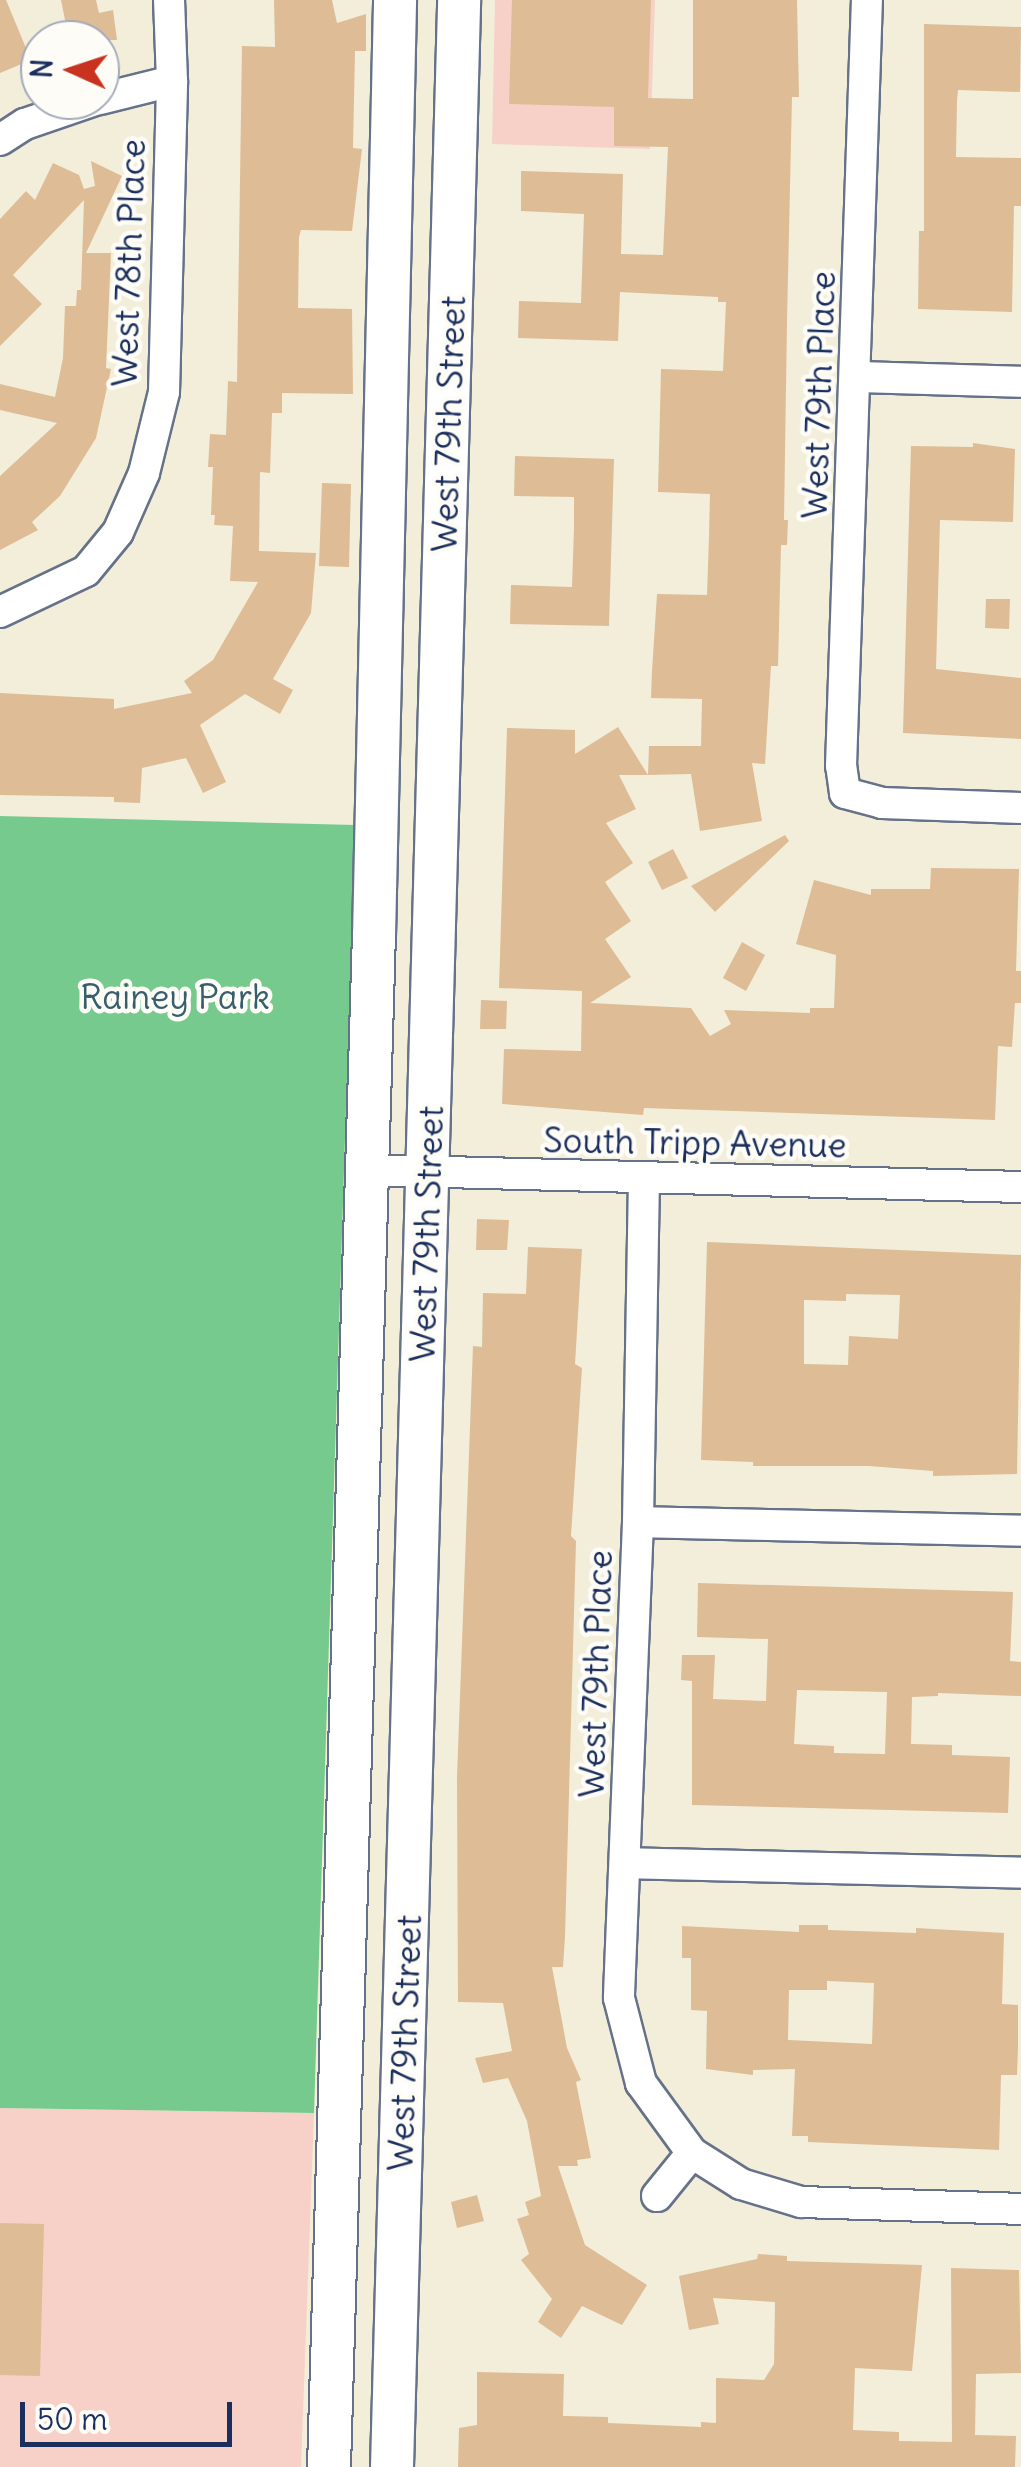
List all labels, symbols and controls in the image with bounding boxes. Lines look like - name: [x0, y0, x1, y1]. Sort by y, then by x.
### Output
- north arrow: [20, 20, 120, 120]
- text: N: [24, 58, 61, 79]
- street label: West 78th Place: [103, 138, 153, 388]
- street label: West 79th Place: [793, 270, 843, 520]
- street label: West 79th Street: [423, 295, 473, 553]
- park label: Rainey Park: [80, 975, 270, 1017]
- street label: West 79th Street: [401, 1105, 451, 1363]
- street label: South Tripp Avenue: [543, 1118, 847, 1166]
- street label: West 79th Place: [570, 1549, 620, 1799]
- street label: West 79th Street: [379, 1914, 429, 2172]
- scale bar: [25, 2382, 238, 2444]
- text: 50 m: [37, 2400, 107, 2438]

